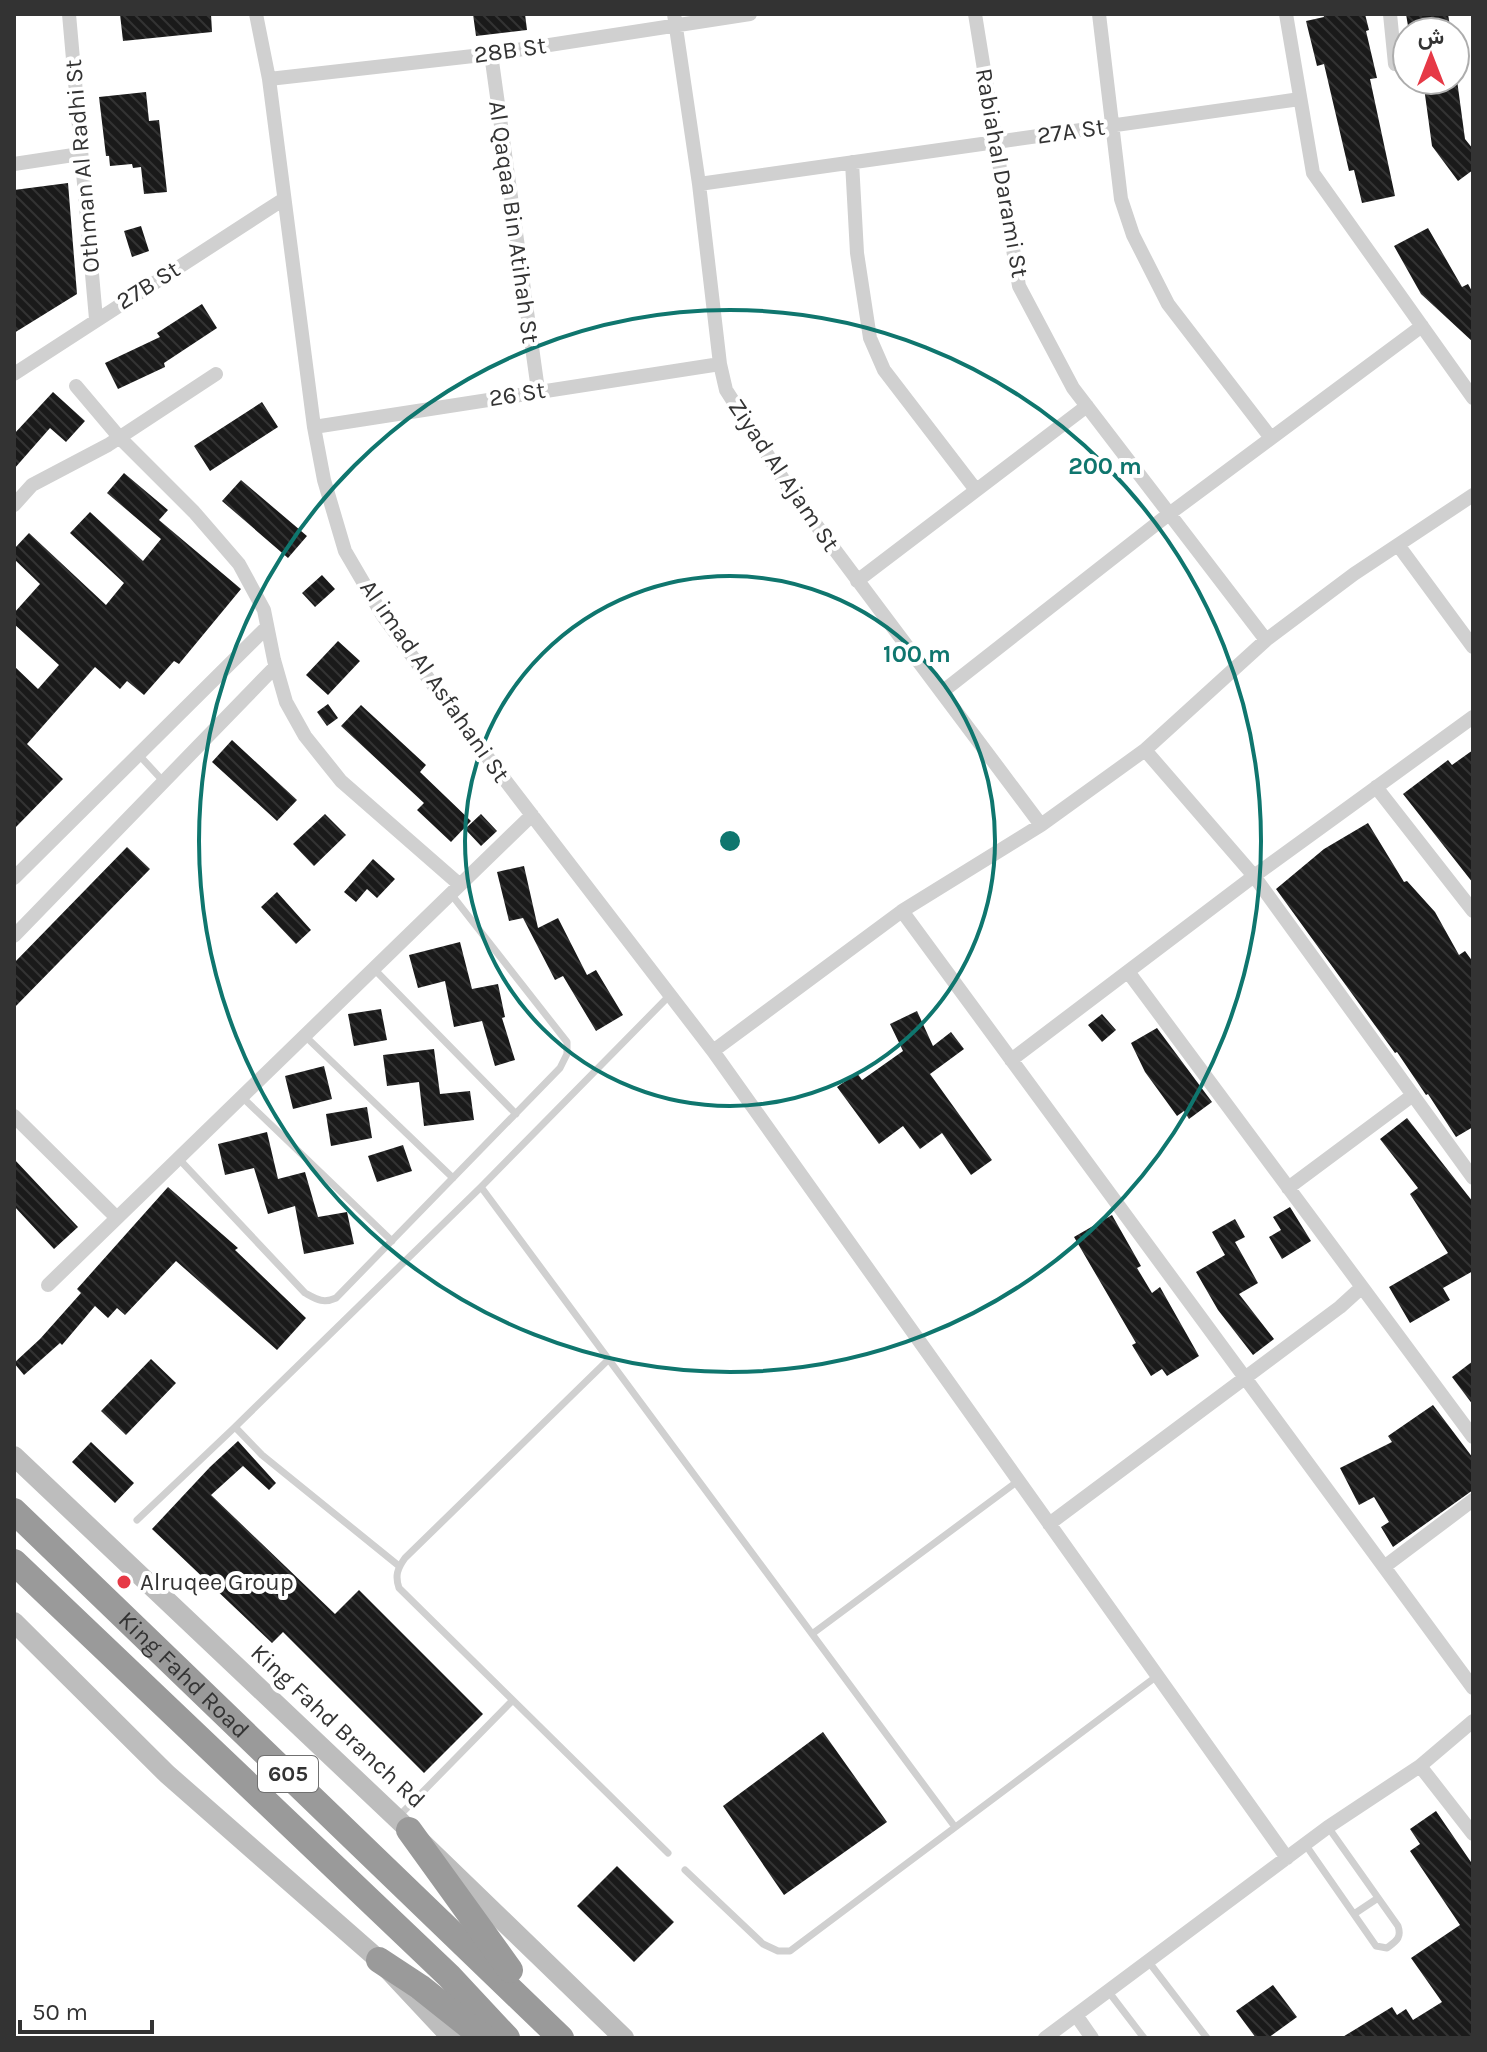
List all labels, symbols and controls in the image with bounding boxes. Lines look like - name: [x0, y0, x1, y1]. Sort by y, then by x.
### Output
- north arrow: [1391, 16, 1471, 96]
- text: ش: [1418, 24, 1444, 50]
- street label: 28B St: [472, 31, 548, 69]
- street label: Othman Al Radhi St: [59, 58, 105, 274]
- street label: Rabiahal Darami St: [970, 66, 1034, 280]
- street label: Al Qaqaa Bin Atihah St: [483, 99, 545, 345]
- street label: 27A St: [1035, 112, 1107, 150]
- street label: 27B St: [111, 255, 185, 315]
- street label: 26 St: [487, 376, 547, 412]
- street label: Ziyad Al Ajam St: [723, 393, 845, 557]
- text: 200 m: [1068, 452, 1142, 480]
- street label: Al imad Al Asfahani St: [354, 574, 516, 788]
- text: 100 m: [883, 640, 951, 668]
- centre of rings: [716, 827, 744, 855]
- place label: Alruqee Group: [140, 1568, 294, 1596]
- marker: Alruqee Group: [115, 1573, 133, 1591]
- street label: King Fahd Road: [113, 1606, 255, 1744]
- street label: King Fahd Branch Rd: [245, 1638, 431, 1814]
- road number: 605: [258, 1756, 318, 1792]
- scale bar: [20, 1984, 152, 2034]
- text: 50 m: [32, 1998, 88, 2026]

